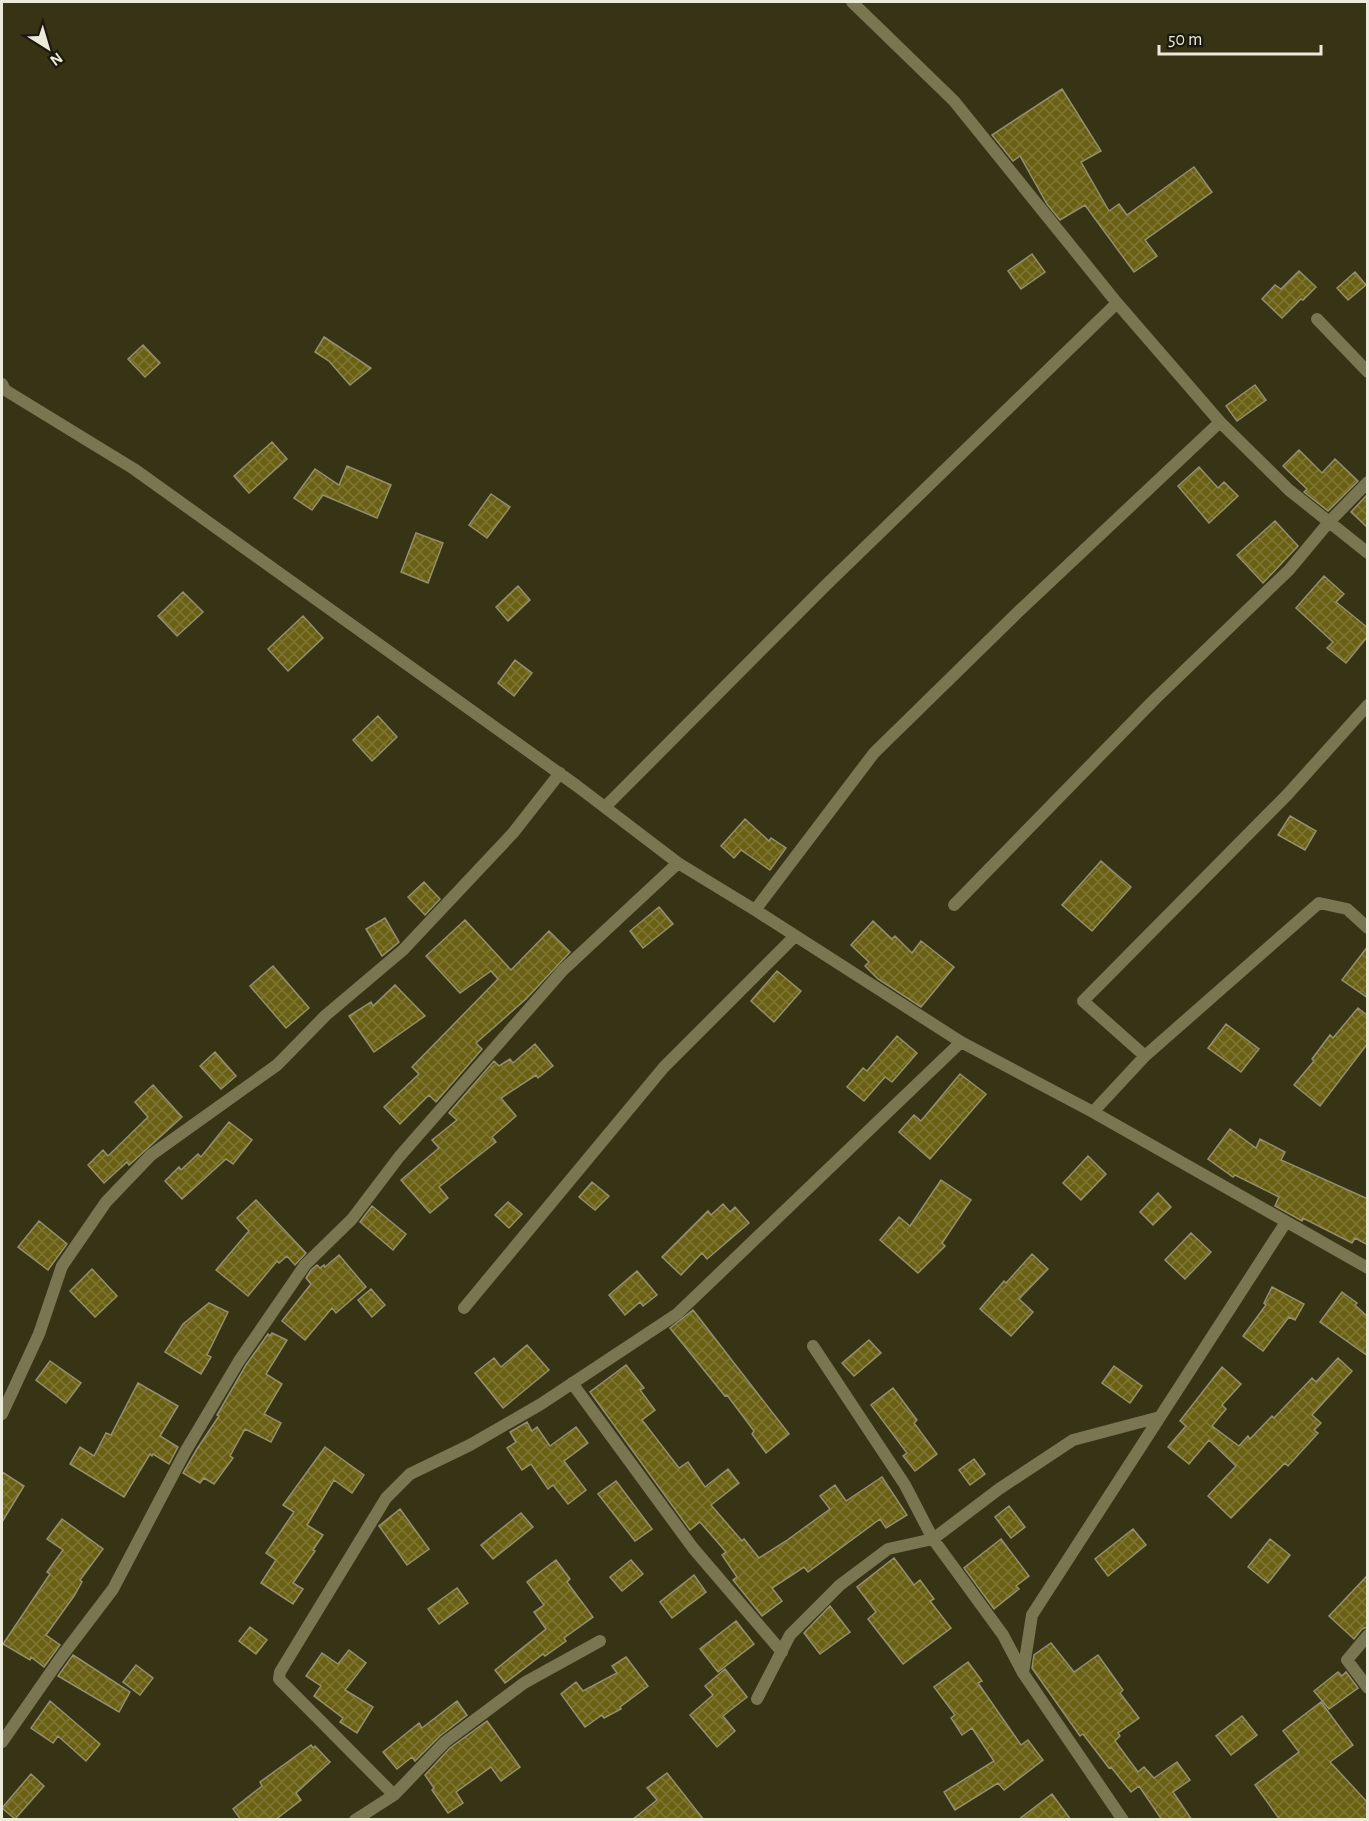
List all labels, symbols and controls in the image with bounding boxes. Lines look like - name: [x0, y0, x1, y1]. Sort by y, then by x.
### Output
- north arrow: [18, 18, 78, 78]
- scale bar: [1159, 18, 1321, 56]
- text: 50 m: [1168, 31, 1202, 49]
- text: N: [47, 49, 66, 69]

